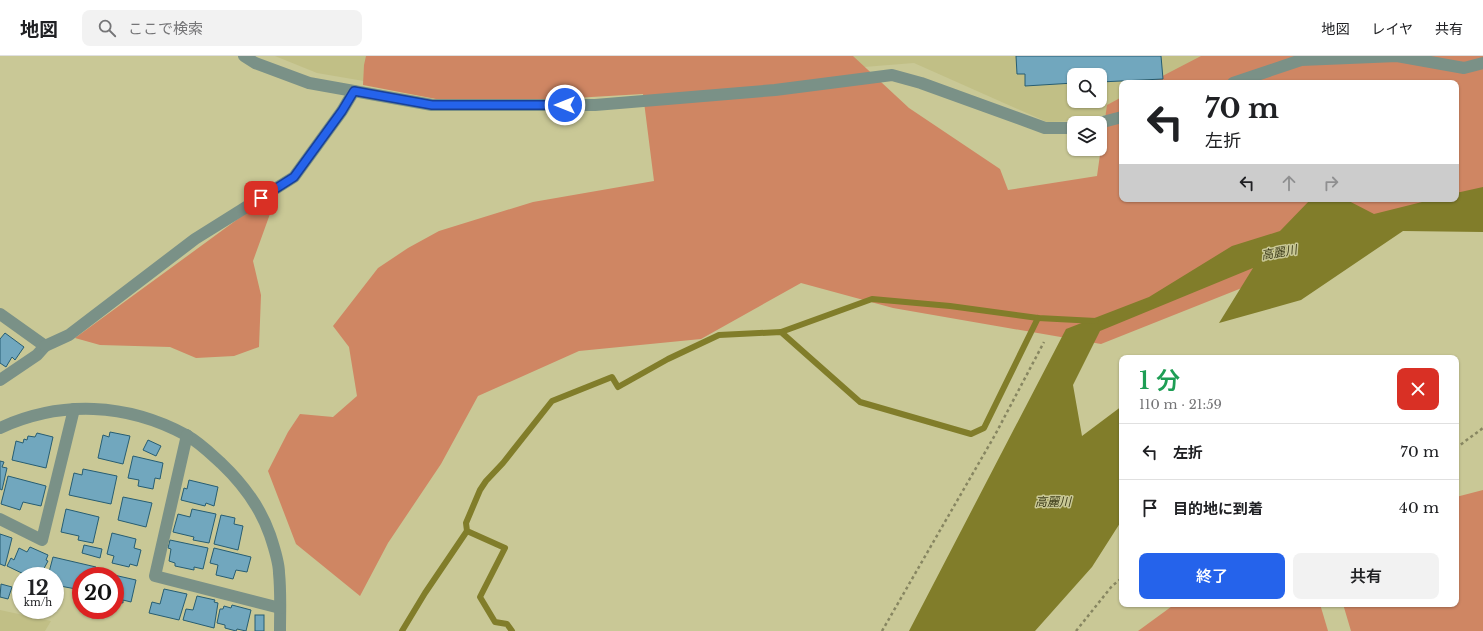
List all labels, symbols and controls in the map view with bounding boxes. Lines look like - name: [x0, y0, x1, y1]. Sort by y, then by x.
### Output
- search box: [82, 10, 362, 46]
- icon: search: [96, 17, 118, 39]
- text: 地図: [20, 18, 58, 41]
- text: ここで検索: [128, 19, 203, 38]
- text: 地図: [1321, 20, 1349, 38]
- text: レイヤ: [1371, 20, 1413, 38]
- text: 共有: [1435, 20, 1463, 38]
- map controls: [1067, 68, 1107, 156]
- button: search: [1067, 68, 1107, 108]
- position arrow: [544, 84, 586, 126]
- text: 70 m: [1205, 91, 1279, 126]
- icon: left: [1139, 96, 1191, 148]
- button: layers: [1067, 116, 1107, 156]
- text: 左折: [1205, 130, 1241, 152]
- icon: left: [1236, 172, 1258, 194]
- icon: ahead: [1278, 172, 1300, 194]
- icon: right: [1320, 172, 1342, 194]
- pin: [244, 181, 278, 215]
- icon: arrive: [250, 187, 272, 209]
- water label: 高麗川: [1260, 241, 1300, 263]
- text: 1 分: [1139, 366, 1180, 395]
- button: close: [1397, 368, 1439, 410]
- text: 110 m · 21:59: [1139, 396, 1222, 413]
- icon: left: [1139, 441, 1161, 463]
- text: 70 m: [1400, 442, 1439, 461]
- text: 左折: [1173, 443, 1203, 462]
- water label: 高麗川: [1035, 494, 1073, 509]
- icon: arrive: [1139, 497, 1161, 519]
- text: 40 m: [1399, 498, 1439, 517]
- text: 目的地に到着: [1173, 499, 1263, 518]
- button: 終了: [1139, 553, 1285, 599]
- button: 共有: [1293, 553, 1439, 599]
- speed limit sign: 20: [72, 567, 124, 619]
- text: 12: [27, 576, 49, 600]
- text: km/h: [24, 596, 52, 609]

